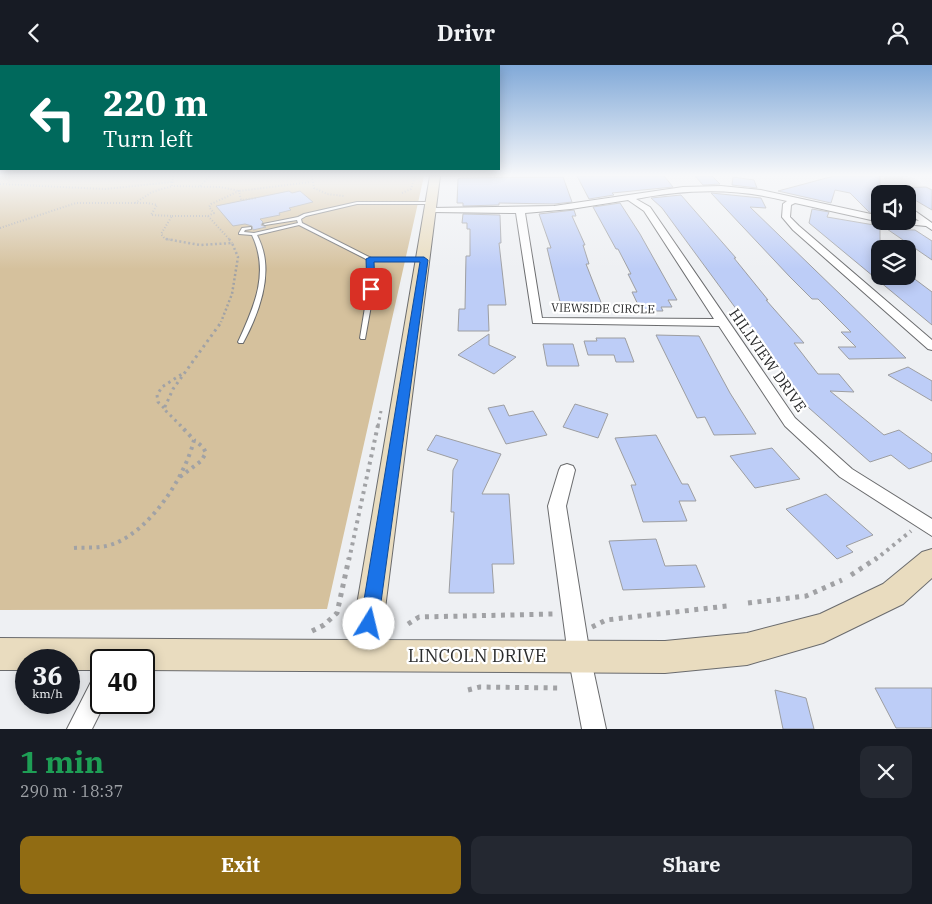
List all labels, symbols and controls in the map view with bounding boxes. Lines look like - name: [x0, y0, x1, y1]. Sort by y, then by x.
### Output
- text: Drivr: [437, 18, 495, 47]
- icon: back: [20, 19, 48, 47]
- icon: person: [884, 19, 912, 47]
- text: 220 m: [103, 80, 208, 126]
- icon: left: [20, 85, 85, 150]
- text: Turn left: [103, 124, 193, 153]
- map controls: [871, 185, 916, 285]
- button: sound: [871, 185, 916, 230]
- button: layers: [871, 240, 916, 285]
- pin: [350, 268, 392, 310]
- icon: arrive: [357, 275, 385, 303]
- street label: VIEWSIDE CIRCLE: [551, 300, 655, 316]
- street label: HILLVIEW DRIVE: [725, 305, 811, 415]
- position arrow: [342, 597, 394, 649]
- street label: LINCOLN DRIVE: [408, 644, 546, 667]
- speed limit sign: 40: [90, 649, 155, 714]
- text: 36: [32, 659, 63, 692]
- text: km/h: [32, 686, 63, 701]
- text: 1 min: [20, 742, 104, 781]
- button: close: [860, 746, 912, 798]
- text: 290 m · 18:37: [20, 781, 123, 801]
- button: Exit: [20, 836, 461, 894]
- button: Share: [471, 836, 912, 894]

